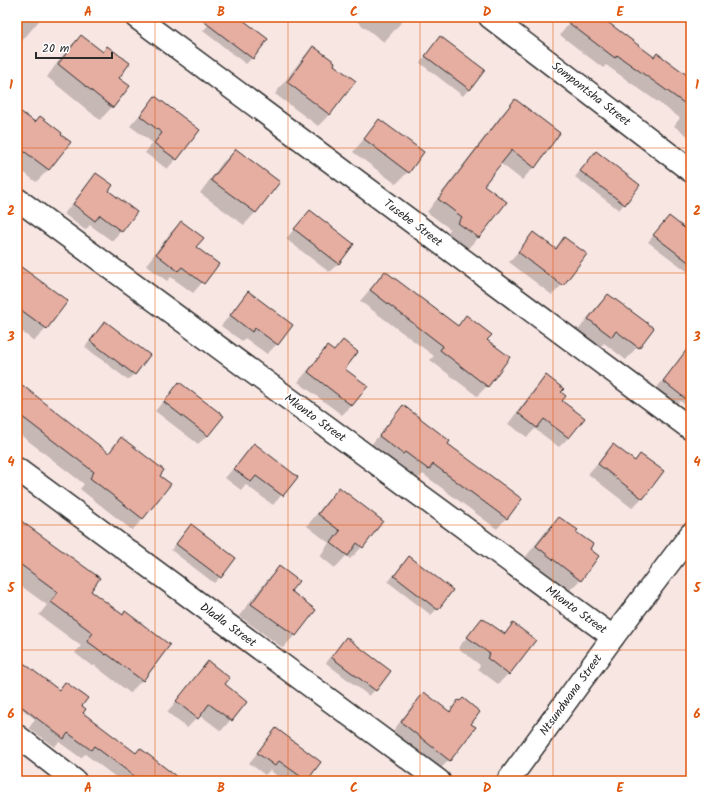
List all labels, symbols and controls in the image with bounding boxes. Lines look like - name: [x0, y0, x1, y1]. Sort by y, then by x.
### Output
- text: A: [84, 2, 92, 23]
- text: B: [217, 2, 225, 23]
- text: C: [350, 2, 358, 23]
- text: D: [483, 2, 492, 23]
- text: E: [616, 2, 624, 23]
- scale bar: [36, 34, 112, 60]
- text: 20 m: [42, 39, 70, 58]
- street label: Sompontsha Street: [547, 57, 635, 131]
- text: 1: [9, 75, 13, 96]
- text: 1: [695, 75, 699, 96]
- street label: Tusebe Street: [379, 194, 447, 252]
- text: 2: [7, 201, 15, 222]
- text: 2: [693, 201, 701, 222]
- text: 3: [6, 327, 15, 348]
- text: 3: [692, 327, 701, 348]
- street label: Mkonto Street: [280, 389, 350, 447]
- text: 4: [7, 452, 15, 473]
- text: 4: [693, 452, 701, 473]
- text: 5: [7, 578, 16, 599]
- text: 5: [693, 578, 702, 599]
- street label: Mkonto Street: [541, 581, 611, 639]
- street label: Dladla Street: [196, 598, 261, 652]
- street label: Ntsundwana Street: [535, 650, 607, 740]
- text: 6: [7, 704, 15, 725]
- text: 6: [693, 704, 701, 725]
- text: A: [84, 778, 92, 798]
- text: B: [217, 778, 225, 798]
- text: C: [350, 778, 358, 798]
- text: D: [483, 778, 492, 798]
- text: E: [616, 778, 624, 798]

